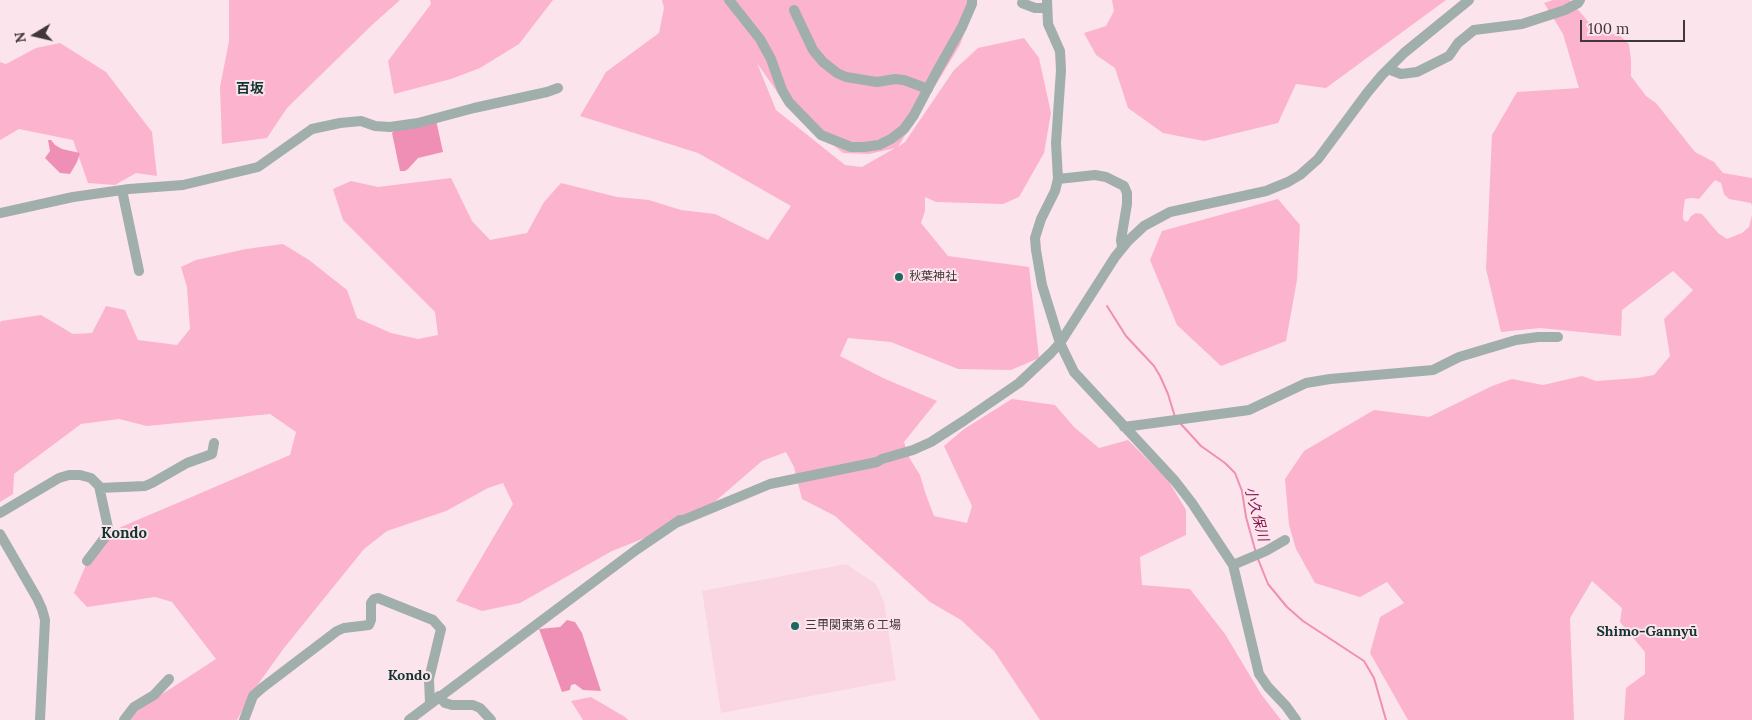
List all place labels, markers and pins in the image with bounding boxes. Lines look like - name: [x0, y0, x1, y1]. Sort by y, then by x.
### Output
- place label: 秋葉神社: [909, 270, 957, 284]
- marker: 秋葉神社: [893, 271, 905, 283]
- place label: 三甲関東第６工場: [805, 619, 901, 633]
- marker: 三甲関東第６工場: [789, 620, 801, 632]

